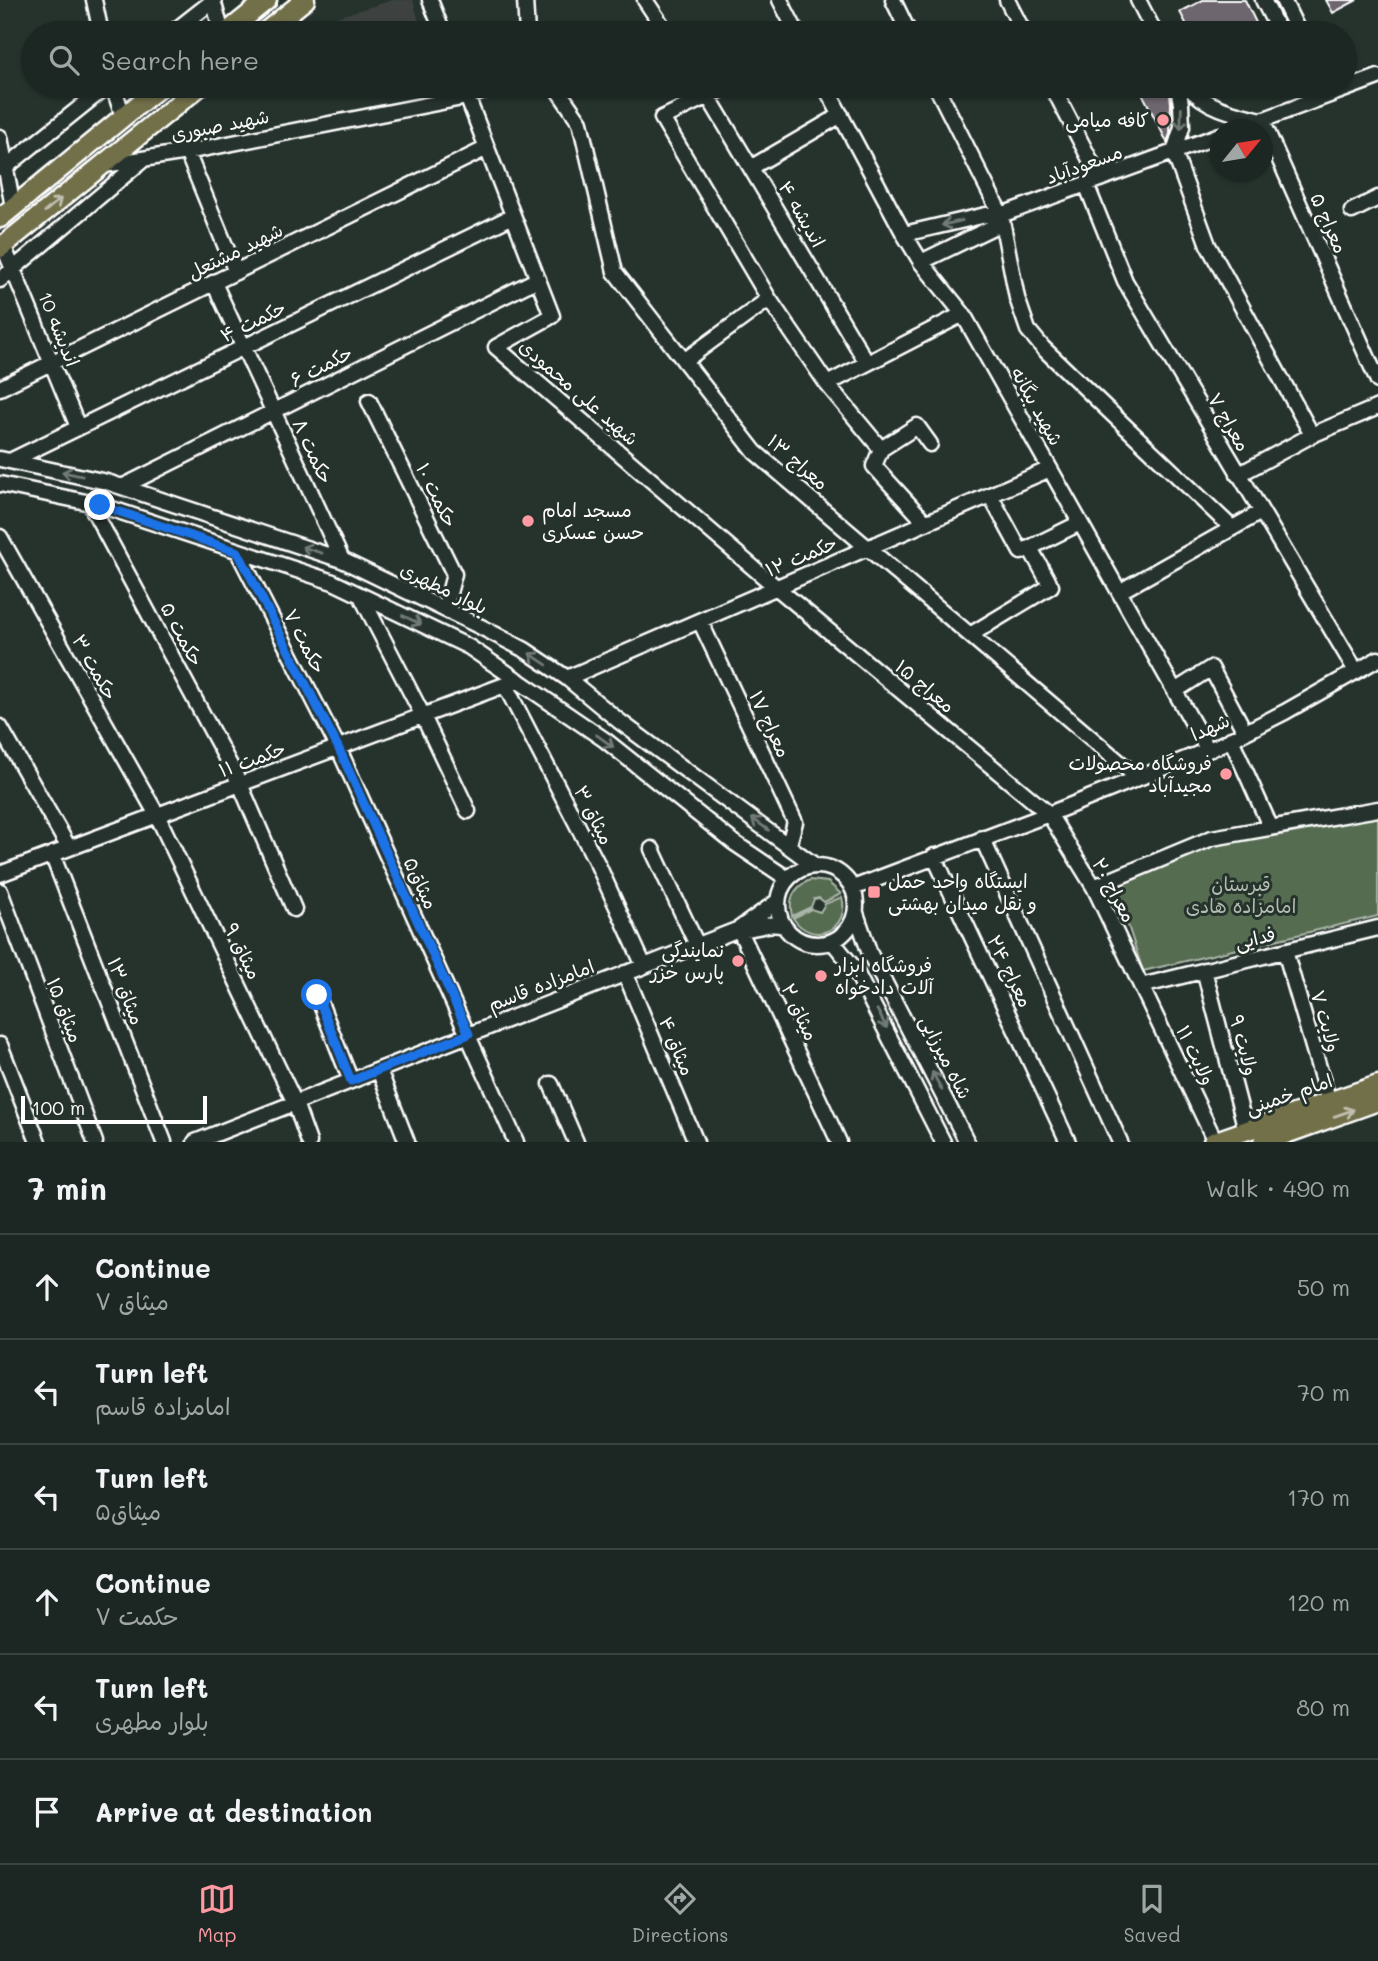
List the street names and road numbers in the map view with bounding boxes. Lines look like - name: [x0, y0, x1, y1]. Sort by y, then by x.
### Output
- street label: شهید صبوری: [169, 103, 271, 146]
- street label: مسعودآباد: [1042, 138, 1126, 190]
- street label: اندیشه ۴: [773, 176, 831, 251]
- street label: معراج ۵: [1304, 189, 1354, 257]
- street label: شهید مشتعل: [183, 217, 287, 284]
- street label: اندیشه 10: [33, 288, 86, 370]
- street label: حکمت ۴: [216, 294, 290, 347]
- street label: شهید علی محمودی: [514, 333, 644, 451]
- street label: حکمت ۶: [285, 339, 356, 392]
- street label: شهید بیگانه: [1006, 362, 1069, 450]
- street label: معراج ۷: [1202, 388, 1256, 456]
- street label: حکمت ۸: [288, 414, 339, 487]
- street label: معراج ۱۳: [762, 428, 834, 496]
- street label: حکمت ۱۰: [411, 458, 464, 531]
- street label: حکمت ۱۲: [761, 529, 840, 582]
- street label: بلوار مطهری: [397, 556, 492, 619]
- street label: حکمت ۵: [155, 597, 210, 670]
- street label: حکمت ۷: [279, 604, 332, 677]
- street label: حکمت ۳: [67, 630, 124, 704]
- street label: معراج ۱۵: [890, 653, 960, 719]
- street label: معراج ۱۷: [743, 686, 797, 762]
- street label: شهدا: [1186, 707, 1233, 746]
- street label: حکمت ۱۱: [215, 735, 289, 782]
- street label: میثاق ۳: [569, 781, 620, 849]
- street label: میثاق۵: [399, 853, 444, 913]
- street label: معراج ۲۰: [1086, 853, 1142, 927]
- street label: میثاق ۹: [219, 919, 268, 983]
- street label: فدایی: [1232, 920, 1278, 956]
- street label: معراج ۲۴: [981, 930, 1039, 1012]
- street label: امامزاده قاسم: [484, 953, 599, 1019]
- street label: میثاق ۱۳: [102, 954, 151, 1028]
- street label: میثاق ۱۵: [42, 974, 89, 1046]
- street label: میثاق ۲: [776, 979, 825, 1044]
- street label: ولایت ۷: [1306, 987, 1347, 1055]
- street label: شاه میرزایی: [914, 1011, 978, 1103]
- street label: میثاق ۴: [654, 1012, 701, 1079]
- street label: ولایت ۹: [1224, 1012, 1265, 1078]
- street label: ولایت ۱۱: [1171, 1021, 1222, 1089]
- street label: امام خمینی: [1242, 1067, 1337, 1123]

